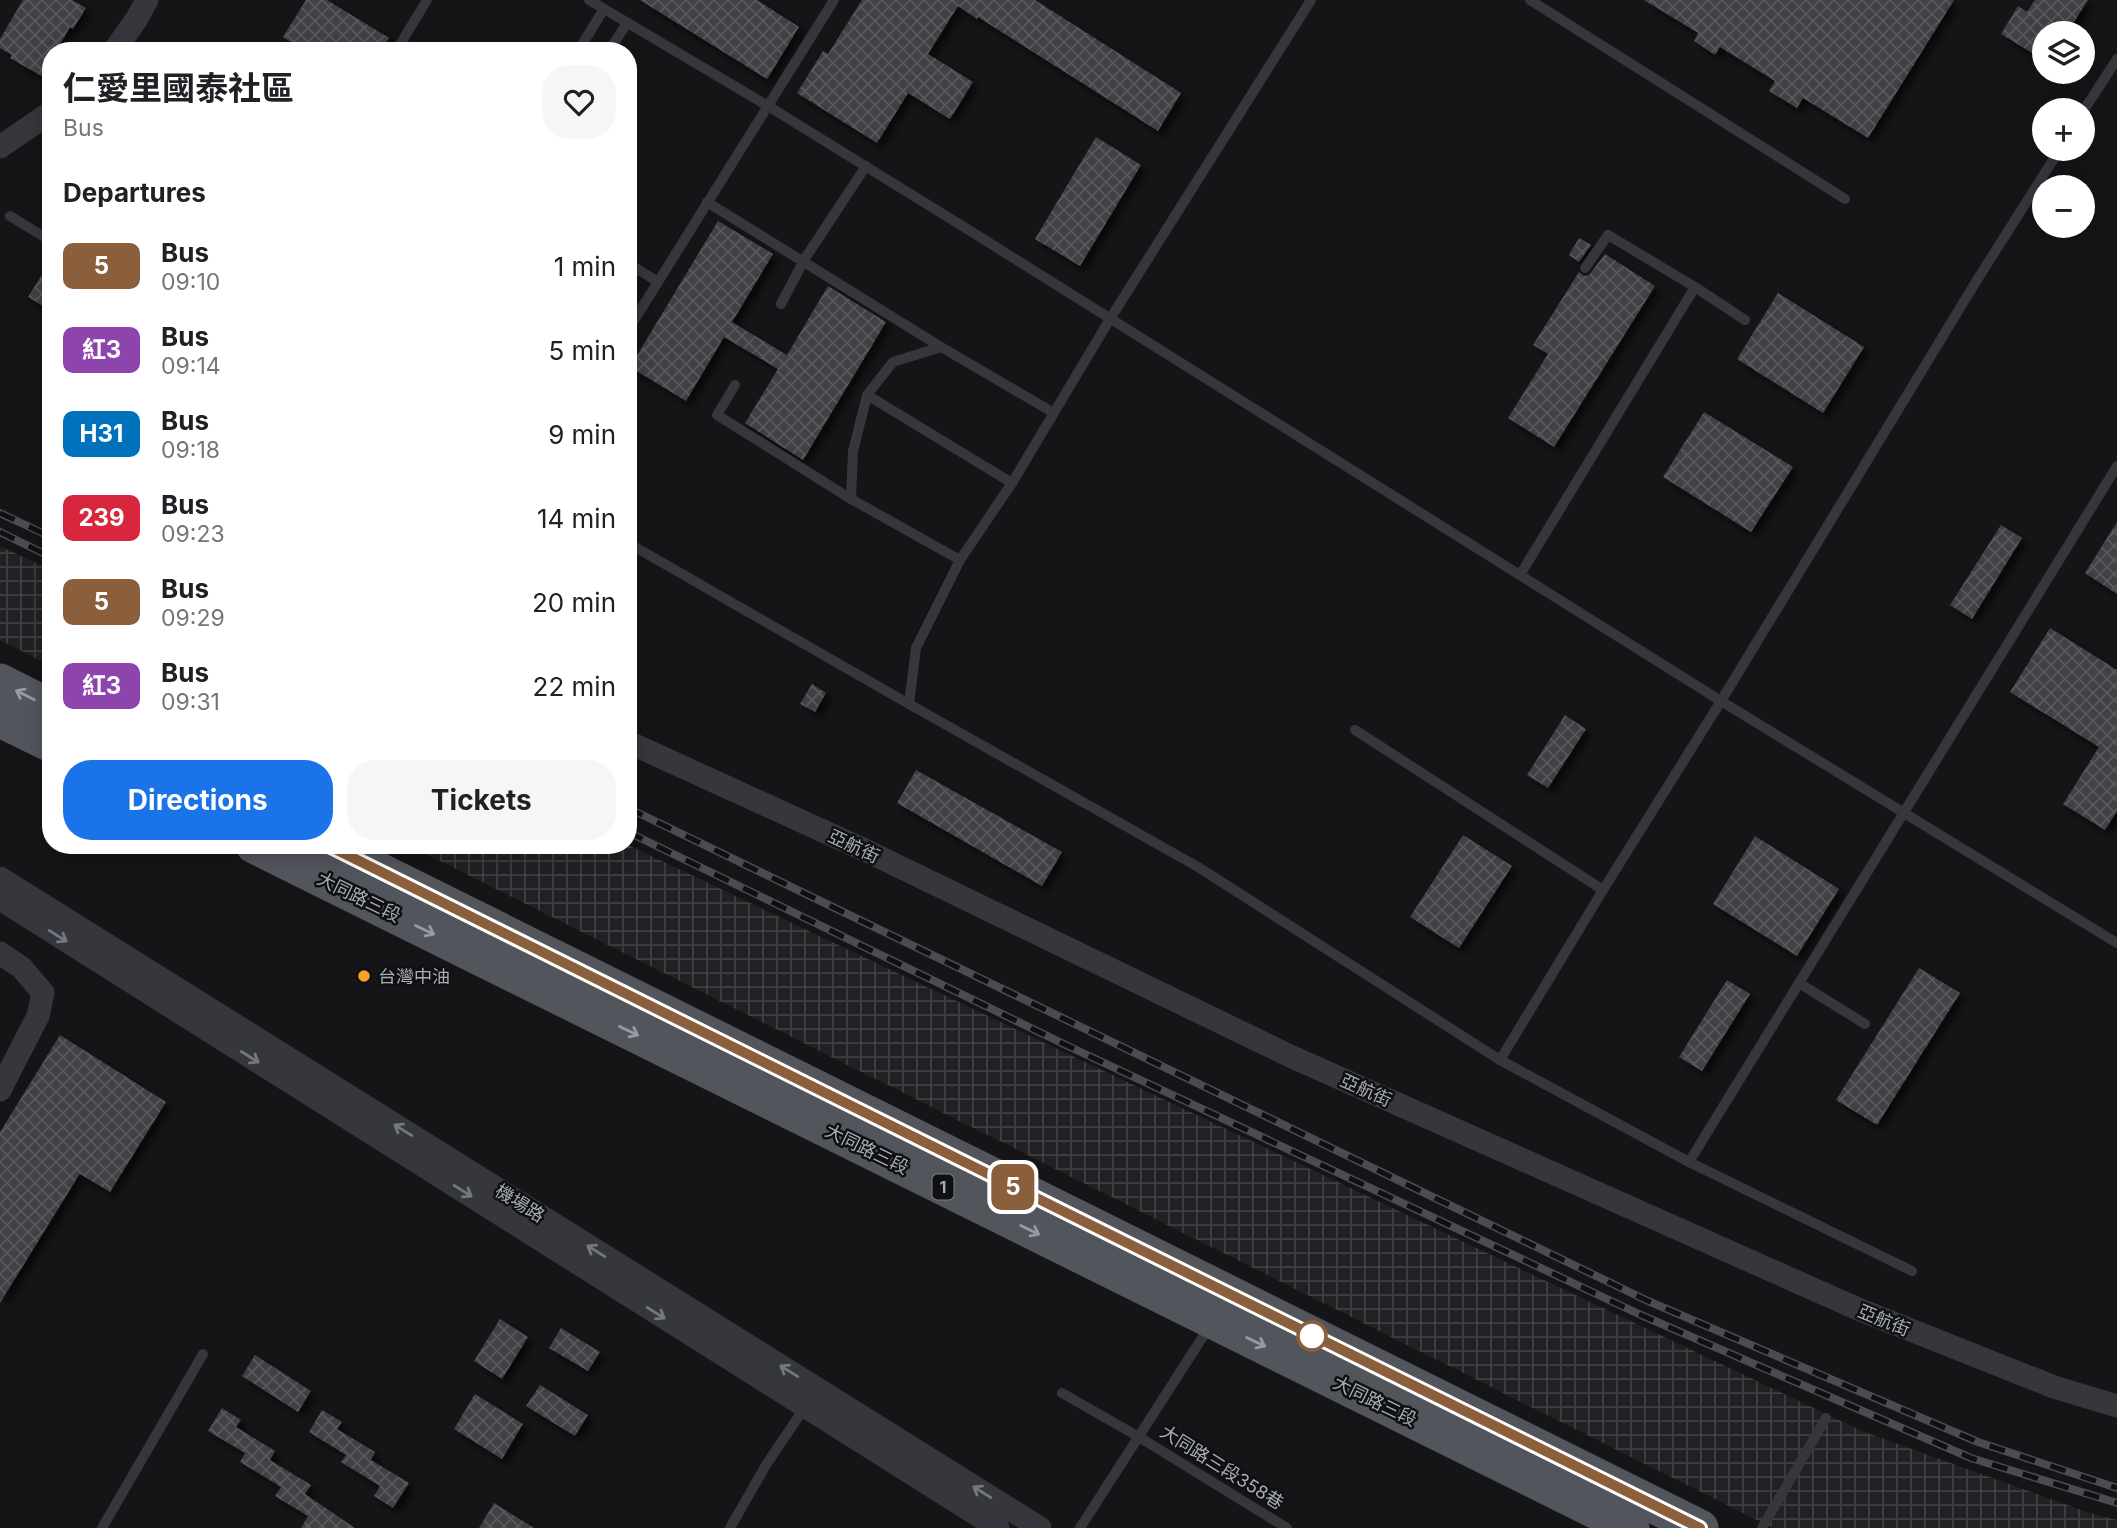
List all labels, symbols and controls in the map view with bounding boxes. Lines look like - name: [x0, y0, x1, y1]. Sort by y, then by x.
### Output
- map controls: [2032, 21, 2095, 238]
- button: layers: [2032, 21, 2095, 84]
- button: heart: [542, 65, 616, 139]
- text: 仁愛里國泰社區: [63, 68, 294, 108]
- button: +: [2032, 98, 2095, 161]
- text: Bus: [63, 114, 104, 142]
- button: −: [2032, 175, 2095, 238]
- text: Departures: [63, 177, 206, 208]
- text: Bus: [161, 237, 209, 268]
- text: 5: [94, 251, 109, 280]
- text: 1 min: [554, 251, 616, 282]
- text: 09:10: [161, 268, 220, 296]
- text: Bus: [161, 321, 209, 352]
- text: 紅3: [82, 335, 121, 364]
- text: 5 min: [548, 335, 616, 366]
- text: 09:14: [161, 352, 221, 380]
- text: Bus: [161, 405, 209, 436]
- text: H31: [80, 419, 123, 448]
- text: 9 min: [548, 419, 616, 450]
- text: 09:18: [161, 436, 220, 464]
- text: Bus: [161, 489, 209, 520]
- text: 239: [78, 503, 125, 532]
- text: 14 min: [537, 503, 616, 534]
- text: 09:23: [161, 520, 225, 548]
- text: Bus: [161, 573, 209, 604]
- text: 5: [94, 587, 109, 616]
- text: 20 min: [532, 587, 616, 618]
- text: 09:29: [161, 604, 225, 632]
- text: Bus: [161, 657, 209, 688]
- text: 紅3: [82, 671, 121, 700]
- text: 22 min: [533, 671, 616, 702]
- one-way arrow: [15, 687, 36, 701]
- text: 09:31: [161, 688, 220, 716]
- button: Directions: [63, 760, 333, 840]
- button: Tickets: [347, 760, 616, 840]
- street label: 亞航街: [825, 825, 883, 867]
- street label: 大同路三段: [314, 868, 404, 926]
- one-way arrow: [414, 924, 435, 937]
- one-way arrow: [47, 929, 67, 943]
- place label: 台灣中油: [378, 966, 450, 987]
- marker: 台灣中油: [356, 968, 372, 984]
- one-way arrow: [618, 1025, 639, 1038]
- one-way arrow: [240, 1051, 260, 1065]
- street label: 亞航街: [1337, 1069, 1395, 1111]
- street label: 大同路三段: [822, 1120, 912, 1178]
- one-way arrow: [394, 1123, 413, 1138]
- line badge: 5: [990, 1164, 1036, 1210]
- text: 5: [1005, 1172, 1021, 1201]
- road number: 1: [932, 1175, 954, 1200]
- street label: 機場路: [492, 1180, 548, 1226]
- one-way arrow: [453, 1185, 473, 1199]
- one-way arrow: [1019, 1224, 1040, 1237]
- one-way arrow: [587, 1243, 606, 1258]
- street label: 亞航街: [1855, 1300, 1913, 1340]
- one-way arrow: [645, 1306, 665, 1320]
- unlabelled marker: [1297, 1321, 1327, 1351]
- one-way arrow: [1245, 1336, 1266, 1349]
- one-way arrow: [779, 1364, 799, 1378]
- street label: 大同路三段: [1330, 1372, 1420, 1430]
- street label: 大同路三段358巷: [1157, 1421, 1287, 1513]
- one-way arrow: [972, 1484, 992, 1498]

